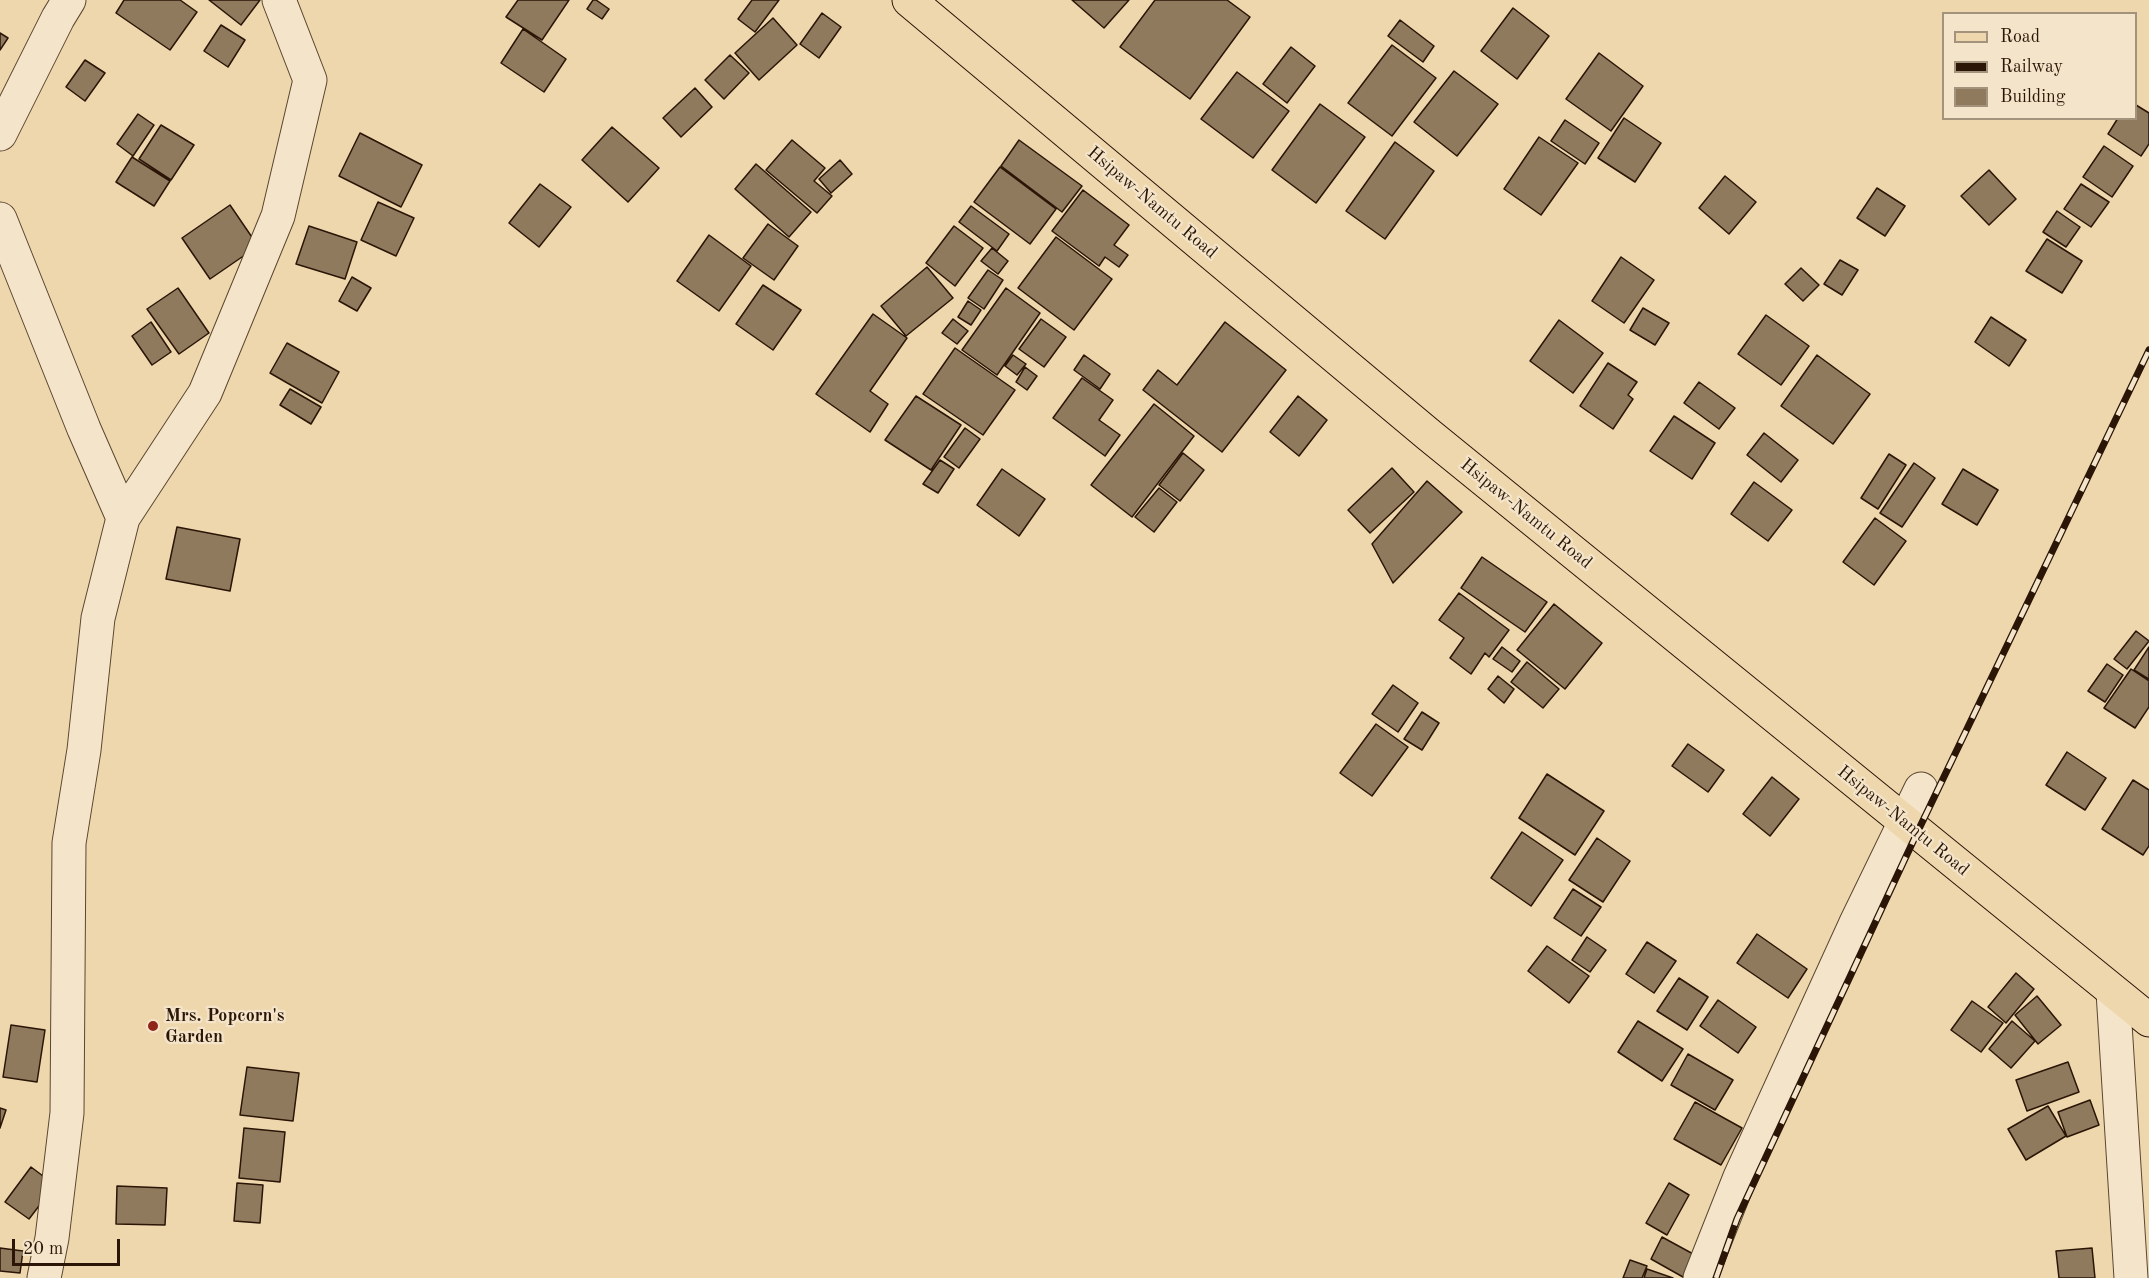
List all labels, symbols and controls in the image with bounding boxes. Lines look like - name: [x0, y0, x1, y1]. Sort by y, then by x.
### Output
- legend: [1942, 12, 2137, 120]
- text: Road: [2000, 28, 2040, 46]
- text: Railway: [2000, 58, 2063, 76]
- text: Building: [2000, 88, 2065, 106]
- street label: Hsipaw-Namtu Road: [1082, 142, 1222, 264]
- street label: Hsipaw-Namtu Road: [1456, 454, 1596, 574]
- street label: Hsipaw-Namtu Road: [1833, 761, 1973, 881]
- place label: Mrs. Popcorn's Garden: [165, 1005, 285, 1048]
- marker: Mrs. Popcorn's Garden: [146, 1019, 160, 1033]
- scale bar: [15, 1227, 123, 1265]
- text: 20 m: [23, 1240, 63, 1258]

